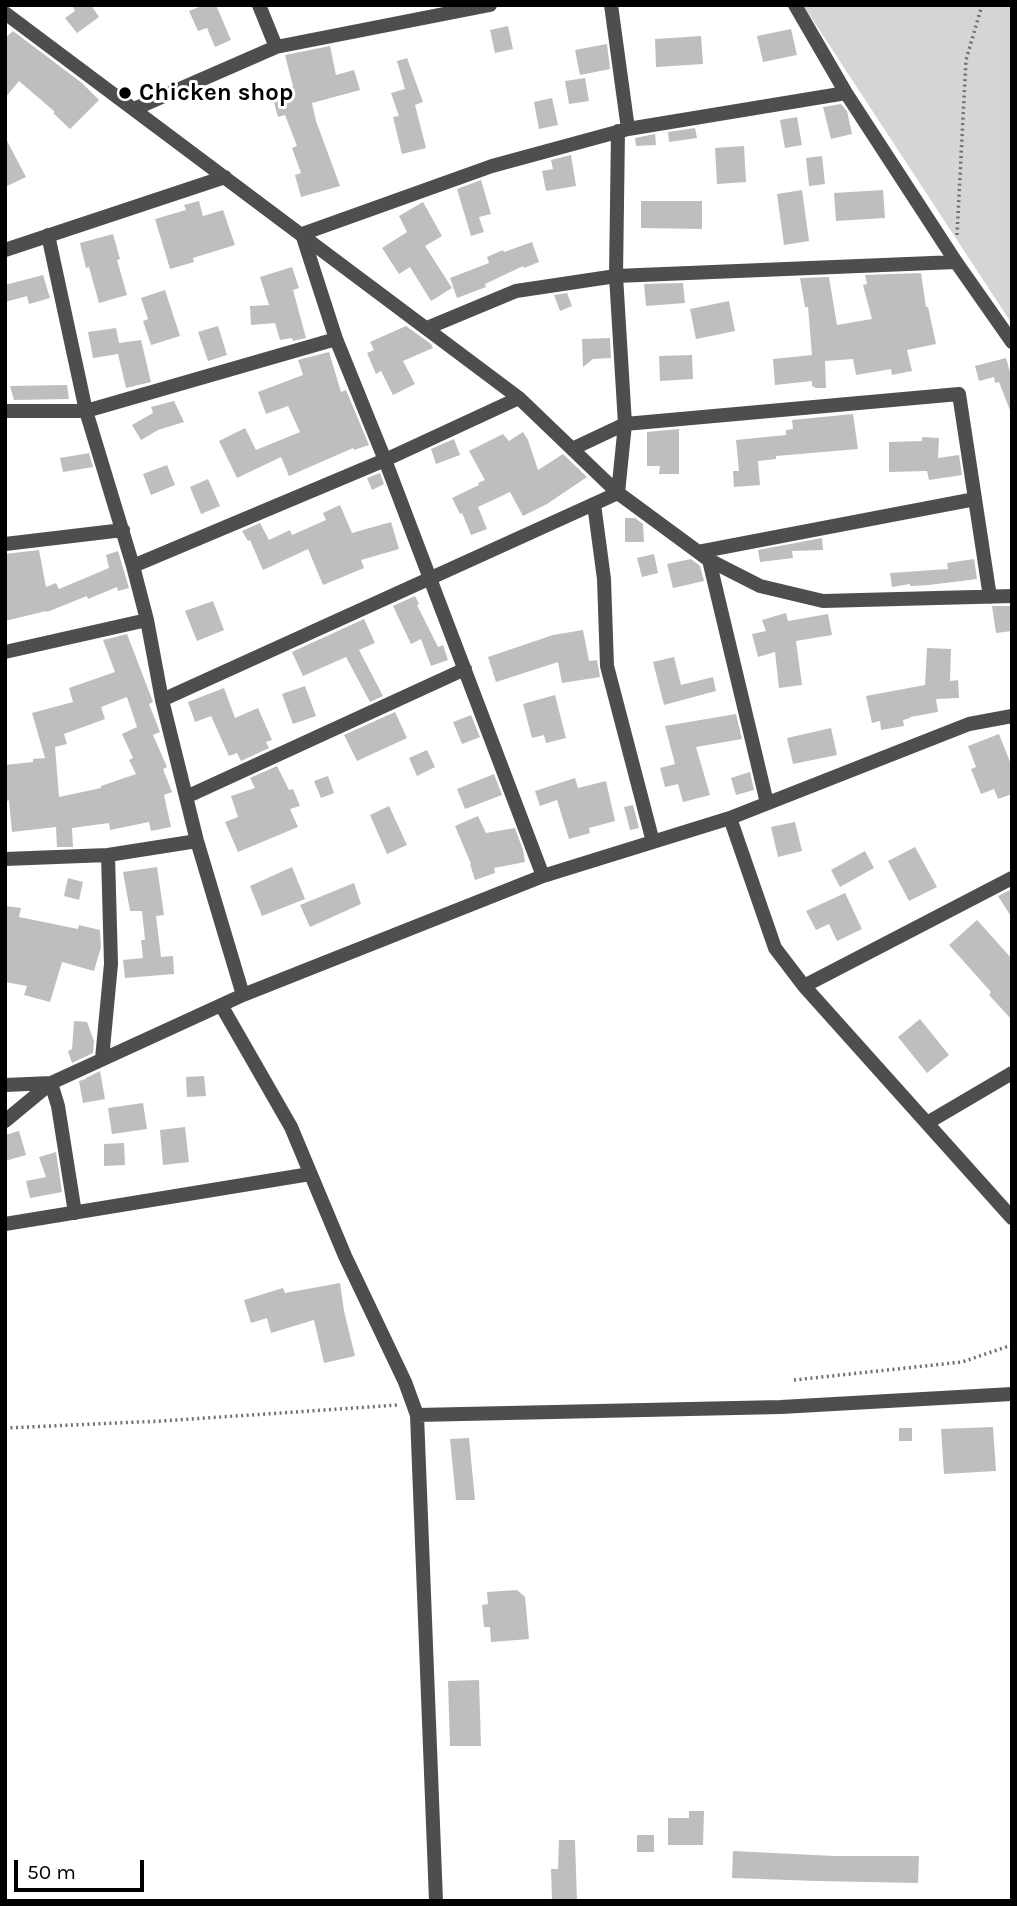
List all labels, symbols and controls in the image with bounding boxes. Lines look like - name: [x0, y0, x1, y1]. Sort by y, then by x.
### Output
- place label: Chicken shop: [139, 79, 294, 107]
- marker: Chicken shop: [117, 85, 133, 101]
- scale bar: [18, 1846, 147, 1890]
- text: 50 m: [27, 1860, 76, 1884]

